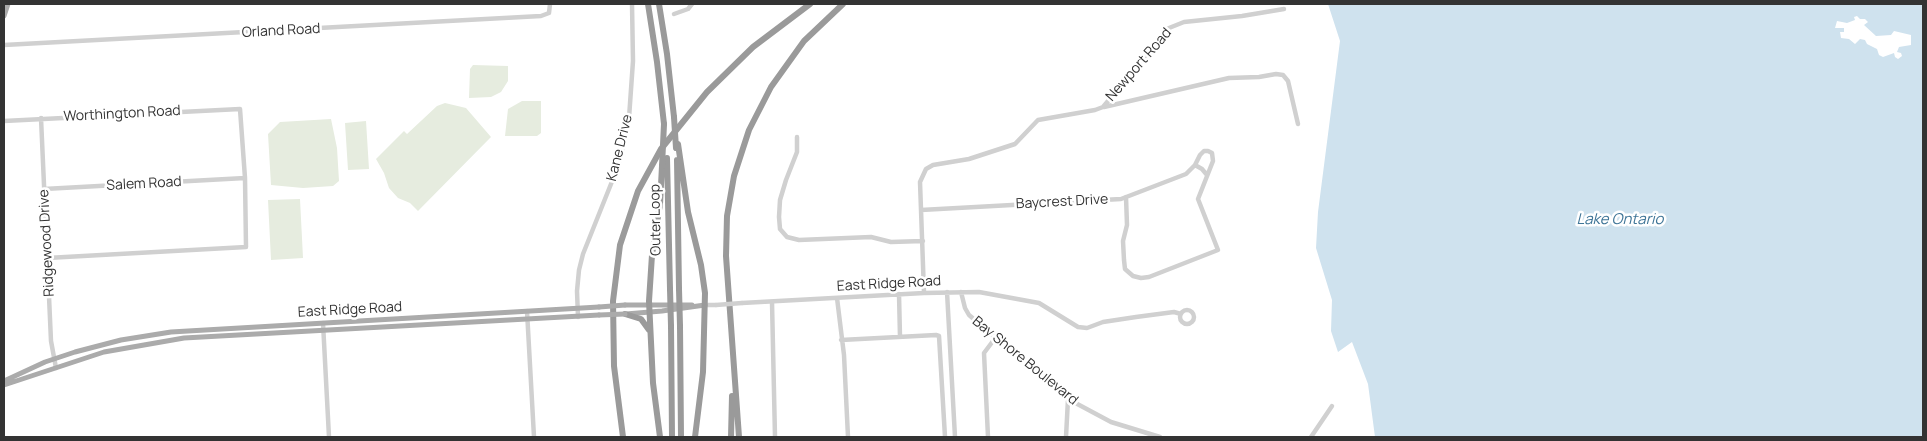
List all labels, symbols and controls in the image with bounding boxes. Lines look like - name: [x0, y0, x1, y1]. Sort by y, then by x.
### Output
- street label: Orland Road: [241, 21, 321, 41]
- street label: Newport Road: [1103, 25, 1175, 105]
- street label: Worthington Road: [63, 103, 181, 125]
- street label: Kane Drive: [604, 113, 636, 183]
- street label: Salem Road: [106, 174, 182, 194]
- street label: Outer Loop: [647, 184, 665, 256]
- street label: Ridgewood Drive: [36, 189, 58, 297]
- street label: Baycrest Drive: [1015, 191, 1109, 213]
- water label: Lake Ontario: [1577, 211, 1663, 229]
- street label: East Ridge Road: [836, 273, 942, 295]
- street label: East Ridge Road: [297, 299, 403, 321]
- street label: Bay Shore Boulevard: [969, 313, 1081, 409]

